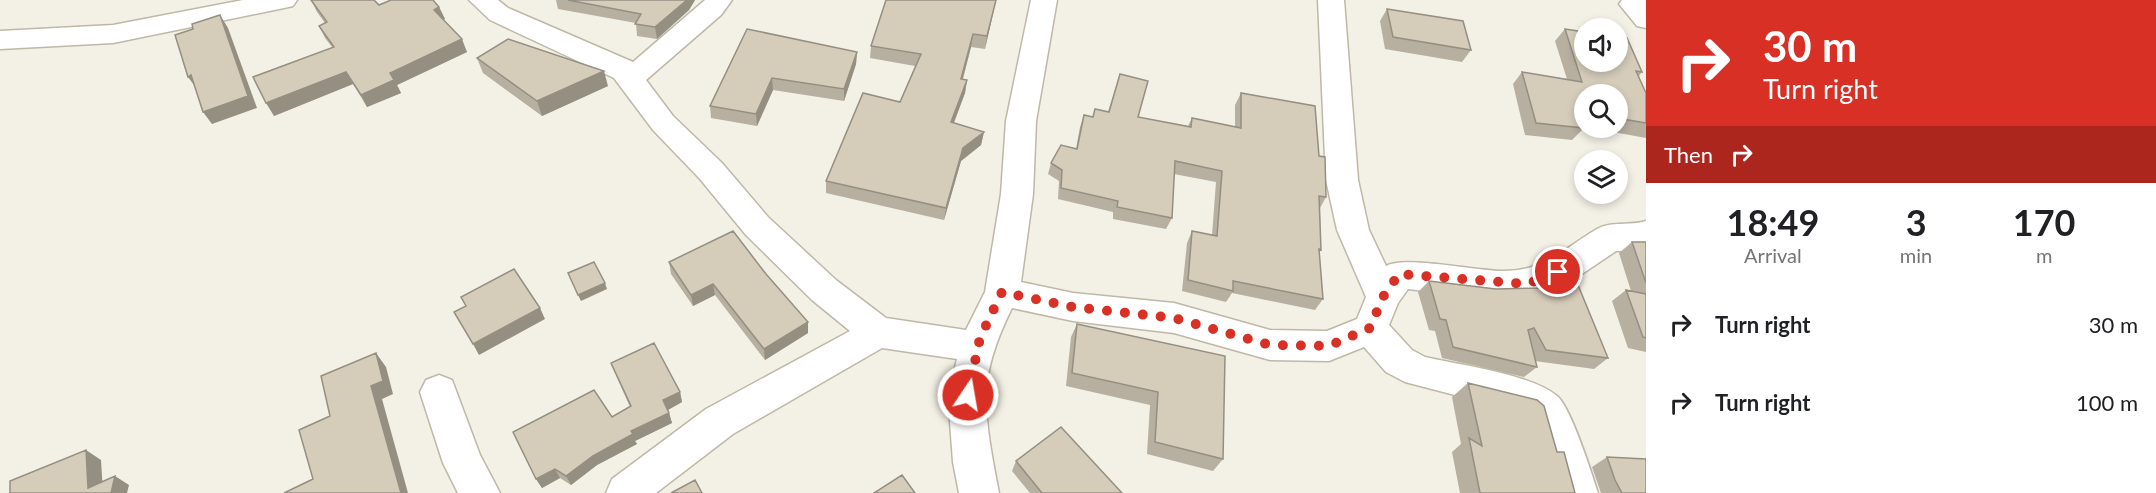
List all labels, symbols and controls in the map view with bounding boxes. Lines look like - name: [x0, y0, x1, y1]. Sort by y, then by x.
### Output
- map controls: [1574, 18, 1628, 204]
- button: sound: [1574, 18, 1628, 72]
- text: 30 m: [1763, 21, 1857, 71]
- icon: right: [1664, 24, 1742, 102]
- text: Turn right: [1763, 72, 1878, 105]
- button: search: [1574, 84, 1628, 138]
- icon: right: [1725, 138, 1758, 171]
- text: Then: [1664, 141, 1713, 168]
- button: layers: [1574, 150, 1628, 204]
- text: 18:49: [1727, 200, 1819, 244]
- text: 3: [1906, 200, 1927, 244]
- text: 170: [2013, 200, 2075, 244]
- text: Arrival: [1744, 243, 1802, 267]
- text: min: [1900, 243, 1932, 267]
- text: m: [2036, 243, 2052, 267]
- pin: [1532, 246, 1583, 297]
- icon: arrive: [1541, 255, 1574, 288]
- icon: right: [1664, 308, 1697, 341]
- text: Turn right: [1715, 311, 1810, 338]
- text: 30 m: [2089, 311, 2138, 338]
- position arrow: [936, 363, 1000, 427]
- icon: right: [1664, 386, 1697, 419]
- text: Turn right: [1715, 389, 1810, 416]
- text: 100 m: [2076, 389, 2138, 416]

